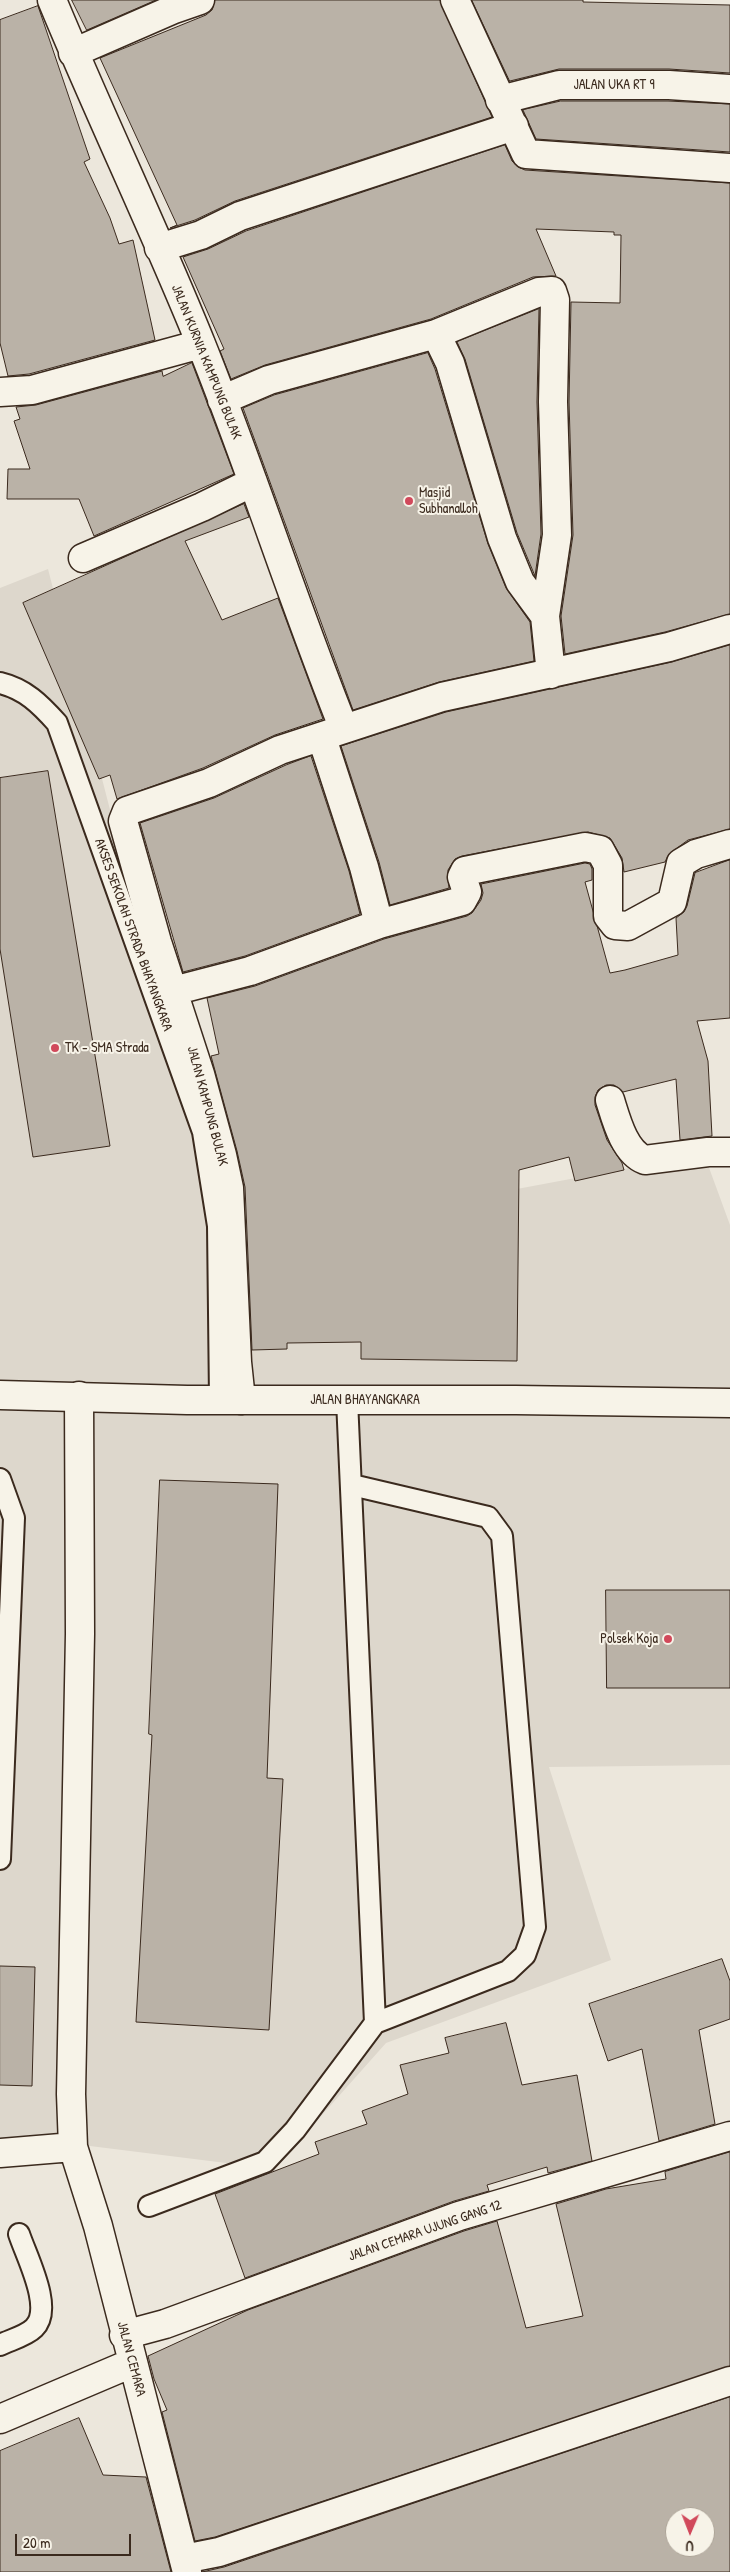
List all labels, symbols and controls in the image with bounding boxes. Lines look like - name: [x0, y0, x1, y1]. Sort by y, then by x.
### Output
- street label: JALAN UKA RT 9: [573, 77, 655, 93]
- street label: JALAN KURNIA KAMPUNG BULAK: [167, 282, 245, 442]
- place label: Masjid Subhanalloh: [419, 485, 478, 518]
- marker: Masjid Subhanalloh: [403, 495, 415, 507]
- street label: AKSES SEKOLAH STRADA BHAYANGKARA: [90, 836, 176, 1034]
- place label: TK - SMA Strada: [65, 1040, 149, 1056]
- marker: TK - SMA Strada: [49, 1042, 61, 1054]
- street label: JALAN KAMPUNG BULAK: [183, 1044, 231, 1168]
- street label: JALAN BHAYANGKARA: [310, 1392, 420, 1408]
- place label: Polsek Koja: [600, 1631, 658, 1647]
- marker: Polsek Koja: [662, 1633, 674, 1645]
- street label: JALAN CEMARA UJUNG GANG 12: [346, 2197, 504, 2265]
- street label: JALAN CEMARA: [113, 2320, 149, 2398]
- north arrow: [665, 2507, 715, 2557]
- scale bar: [18, 2524, 134, 2556]
- text: 20 m: [23, 2532, 50, 2553]
- text: U: [686, 2537, 694, 2556]

